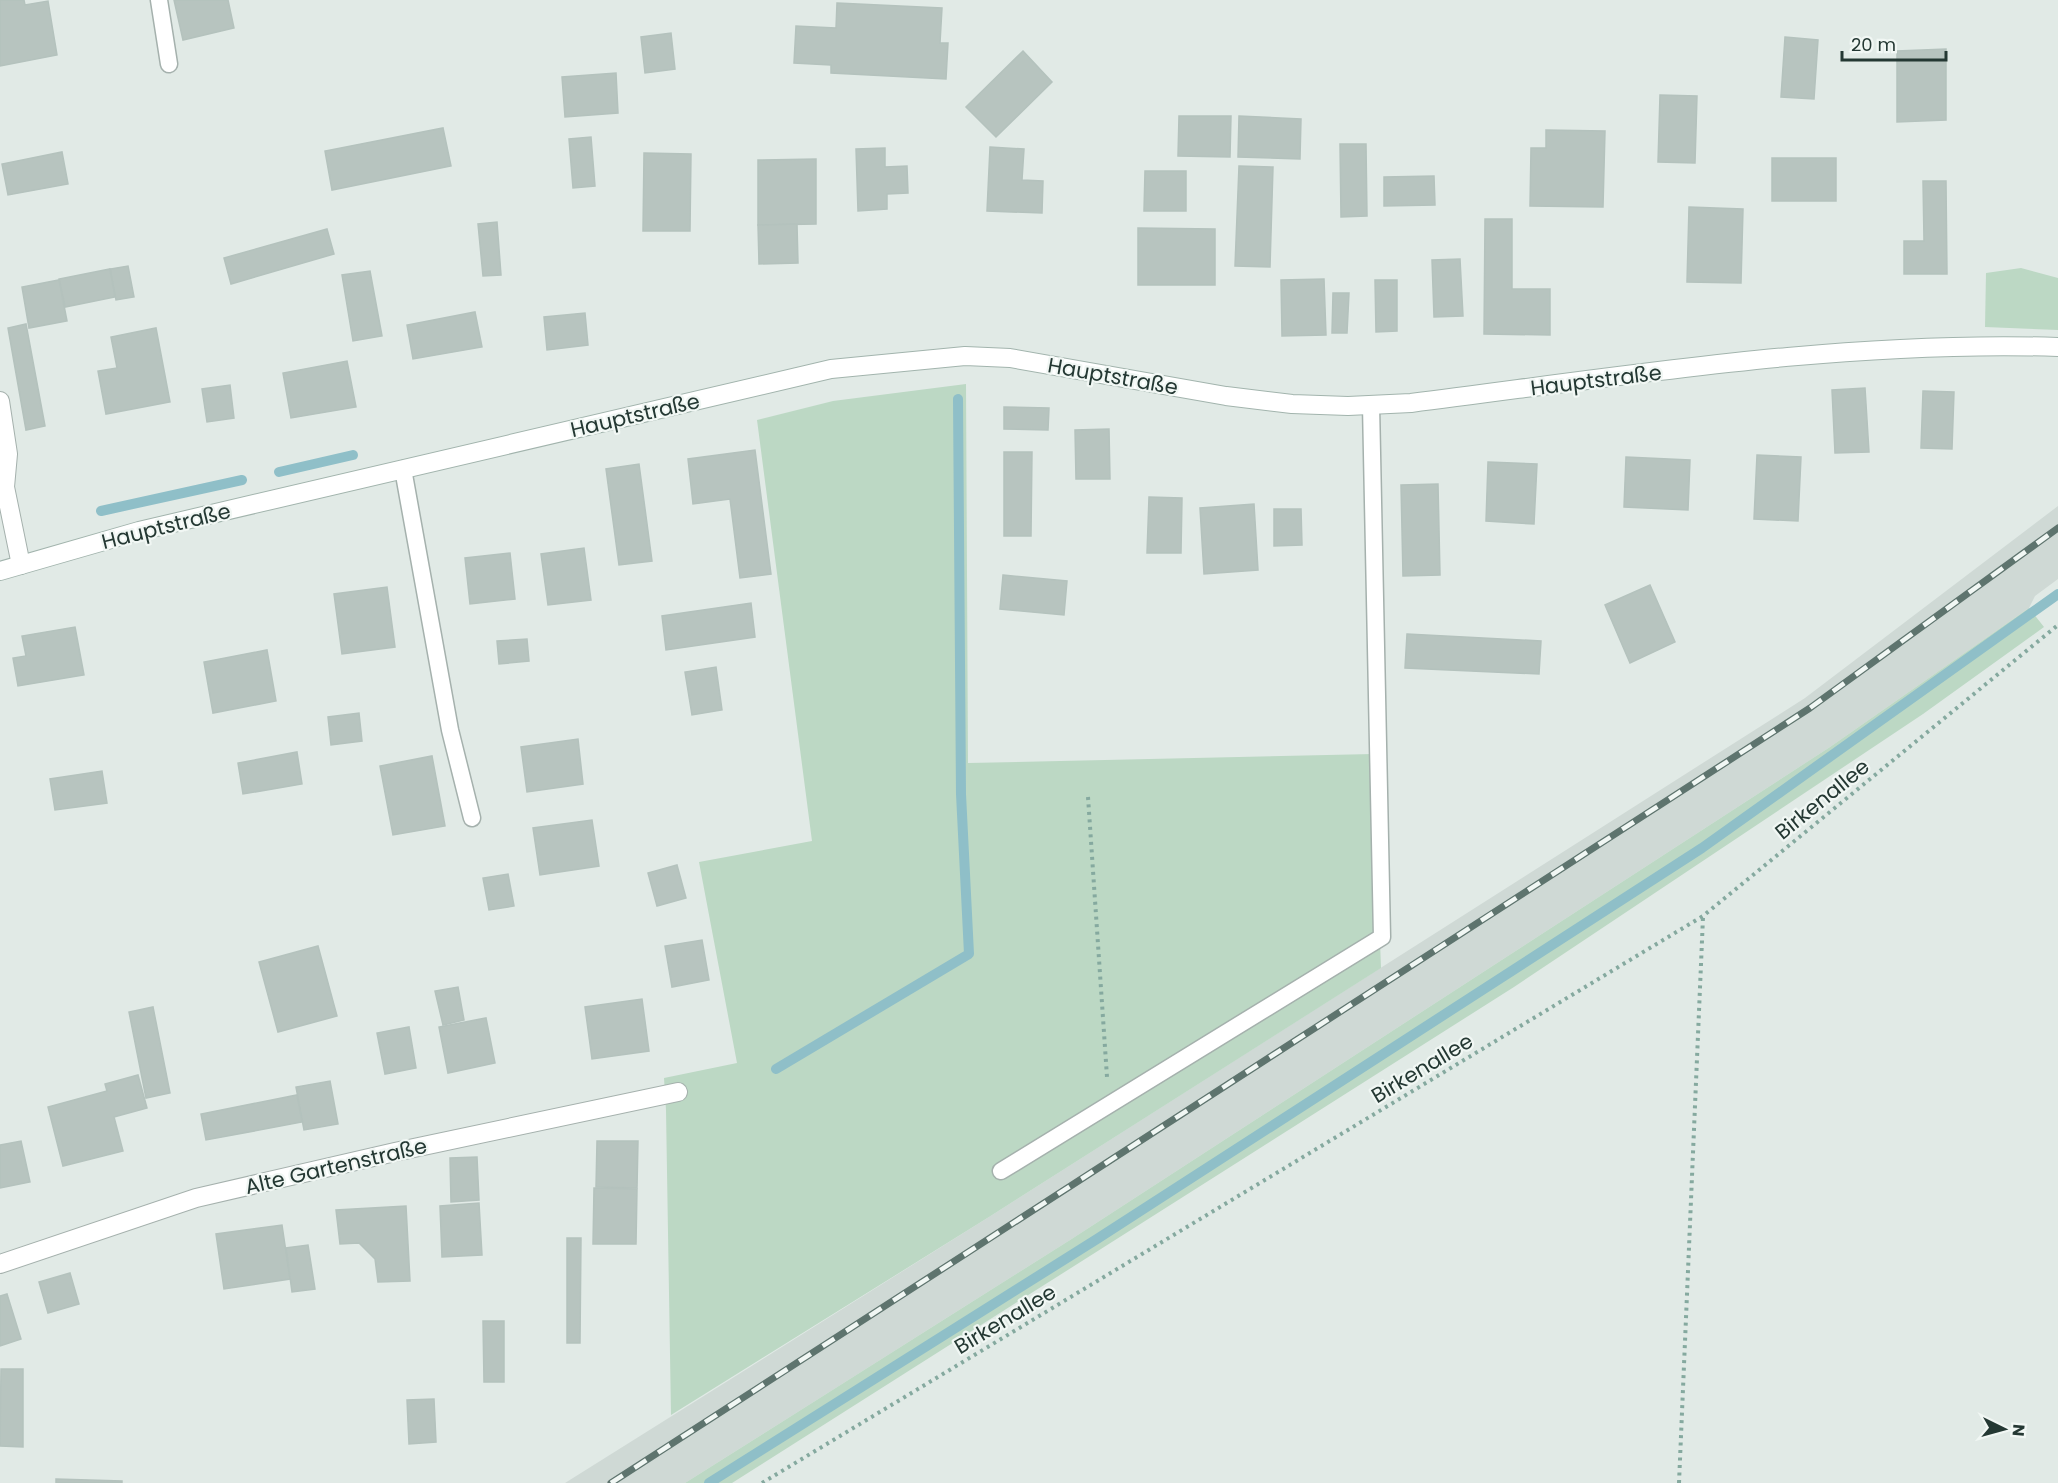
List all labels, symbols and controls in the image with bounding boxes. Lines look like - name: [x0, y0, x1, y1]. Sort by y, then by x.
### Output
- scale bar: [1842, 24, 1946, 62]
- text: 20 m: [1851, 32, 1896, 57]
- street label: Hauptstraße: [1046, 350, 1180, 402]
- street label: Hauptstraße: [1529, 358, 1663, 402]
- street label: Hauptstraße: [567, 386, 703, 444]
- street label: Hauptstraße: [98, 496, 234, 556]
- street label: Birkenallee: [1769, 752, 1875, 846]
- street label: Birkenallee: [1366, 1026, 1478, 1110]
- street label: Alte Gartenstraße: [242, 1131, 430, 1201]
- street label: Birkenallee: [949, 1277, 1061, 1361]
- north arrow: [1974, 1399, 2034, 1459]
- text: N: [2006, 1423, 2030, 1437]

